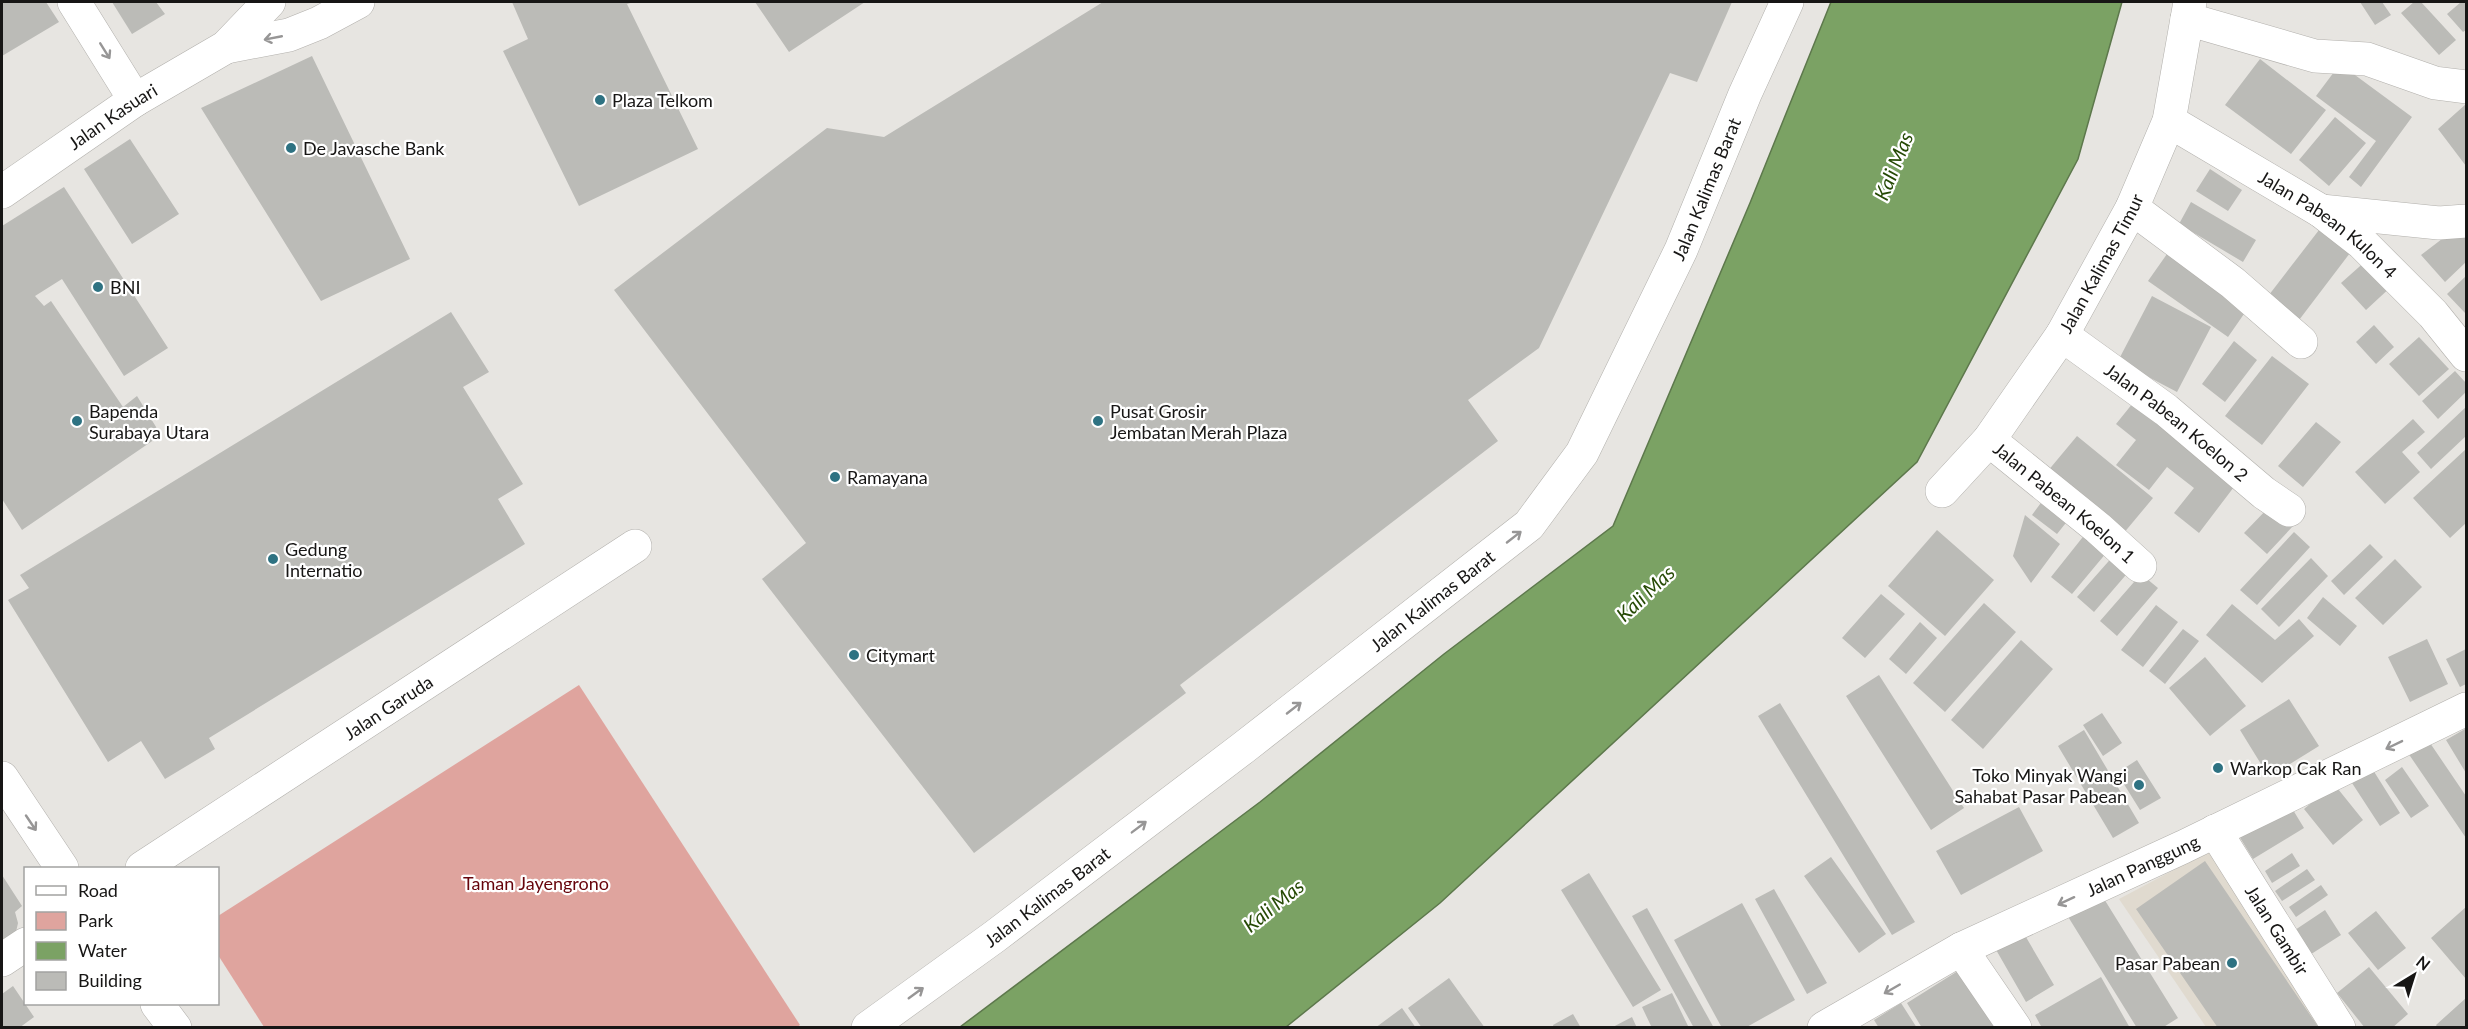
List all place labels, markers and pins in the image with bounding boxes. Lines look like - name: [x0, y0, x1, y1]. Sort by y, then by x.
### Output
- place label: Plaza Telkom: [612, 89, 713, 111]
- marker: Plaza Telkom: [593, 93, 607, 107]
- place label: De Javasche Bank: [303, 137, 445, 159]
- marker: De Javasche Bank: [284, 141, 298, 155]
- place label: BNI: [110, 276, 140, 298]
- marker: BNI: [91, 280, 105, 294]
- place label: Bapenda Surabaya Utara: [89, 400, 209, 443]
- place label: Pusat Grosir Jembatan Merah Plaza: [1110, 400, 1288, 443]
- marker: Bapenda Surabaya Utara: [70, 414, 84, 428]
- marker: Pusat Grosir Jembatan Merah Plaza: [1091, 414, 1105, 428]
- place label: Ramayana: [847, 466, 928, 488]
- marker: Ramayana: [828, 470, 842, 484]
- place label: Gedung Internatio: [285, 538, 362, 581]
- marker: Gedung Internatio: [266, 552, 280, 566]
- place label: Citymart: [866, 644, 935, 666]
- marker: Citymart: [847, 648, 861, 662]
- place label: Warkop Cak Ran: [2230, 757, 2362, 779]
- marker: Warkop Cak Ran: [2211, 761, 2225, 775]
- place label: Toko Minyak Wangi Sahabat Pasar Pabean: [1954, 764, 2127, 807]
- marker: Toko Minyak Wangi Sahabat Pasar Pabean: [2132, 778, 2146, 792]
- place label: Pasar Pabean: [2115, 952, 2220, 974]
- marker: Pasar Pabean: [2225, 956, 2239, 970]

